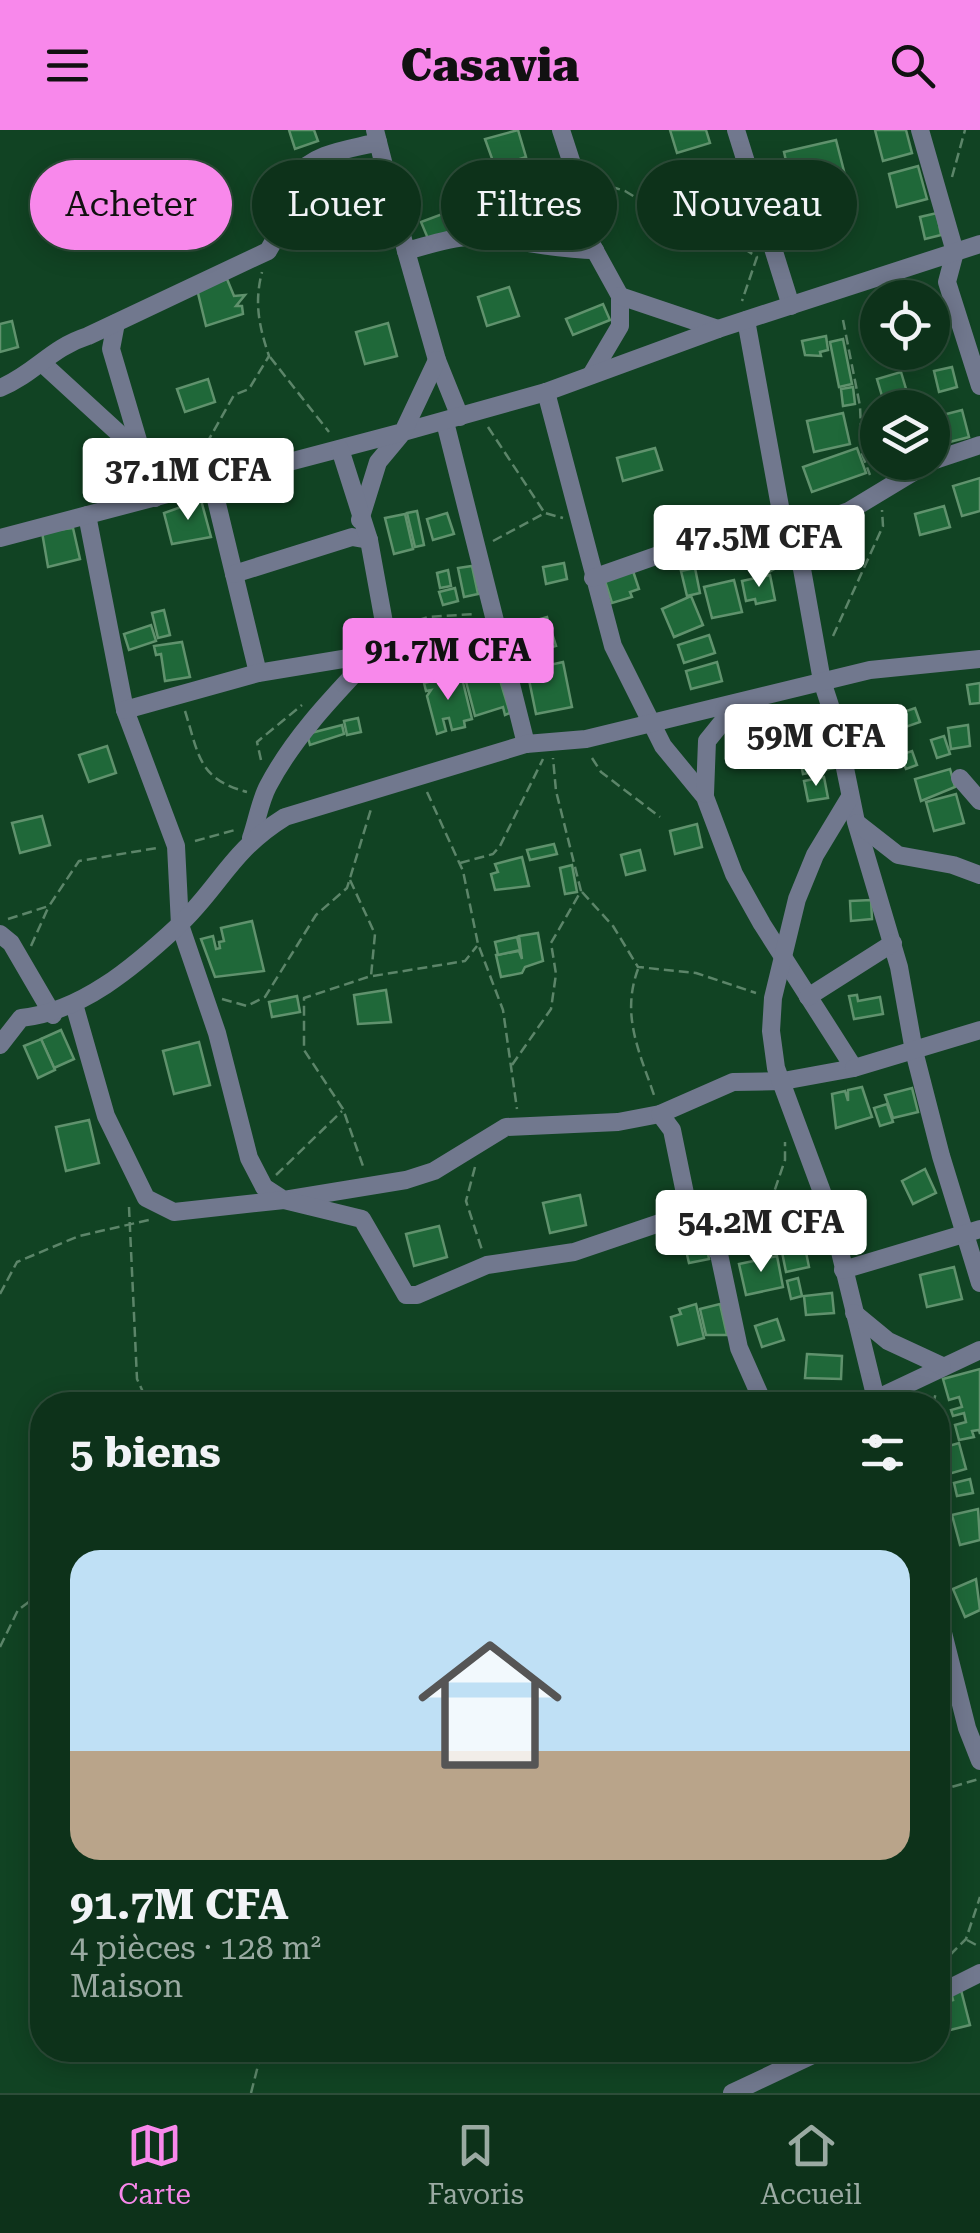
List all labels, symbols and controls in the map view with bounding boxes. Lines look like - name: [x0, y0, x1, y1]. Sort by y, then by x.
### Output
- icon: menu: [40, 38, 95, 93]
- icon: search: [885, 38, 940, 93]
- text: Casavia: [401, 39, 579, 92]
- chip: Acheter: [30, 160, 232, 250]
- chip: Louer: [252, 160, 421, 250]
- chip: Filtres: [441, 160, 617, 250]
- chip: Nouveau: [637, 160, 857, 250]
- map controls: [860, 280, 950, 480]
- button: locate: [860, 280, 950, 370]
- button: layers: [860, 390, 950, 480]
- pin: 37.1M CFA: [74, 438, 302, 523]
- text: 37.1M CFA: [105, 451, 271, 489]
- pin: 47.5M CFA: [645, 505, 873, 590]
- text: 47.5M CFA: [676, 518, 842, 556]
- pin: 91.7M CFA: [334, 618, 562, 703]
- text: 91.7M CFA: [365, 631, 531, 669]
- pin: 59M CFA: [724, 704, 908, 789]
- text: 59M CFA: [747, 717, 885, 755]
- pin: 54.2M CFA: [647, 1190, 875, 1275]
- text: 54.2M CFA: [678, 1203, 844, 1241]
- icon: filters: [855, 1425, 910, 1480]
- text: 5 biens: [70, 1428, 221, 1477]
- icon: home: [400, 1615, 580, 1795]
- text: 91.7M CFA: [70, 1880, 289, 1929]
- text: 4 pièces · 128 m²: [70, 1929, 321, 1967]
- text: Maison: [70, 1967, 183, 2005]
- tab: Carte: [118, 2118, 191, 2211]
- tab: Favoris: [427, 2118, 524, 2211]
- tab: Accueil: [760, 2118, 862, 2211]

